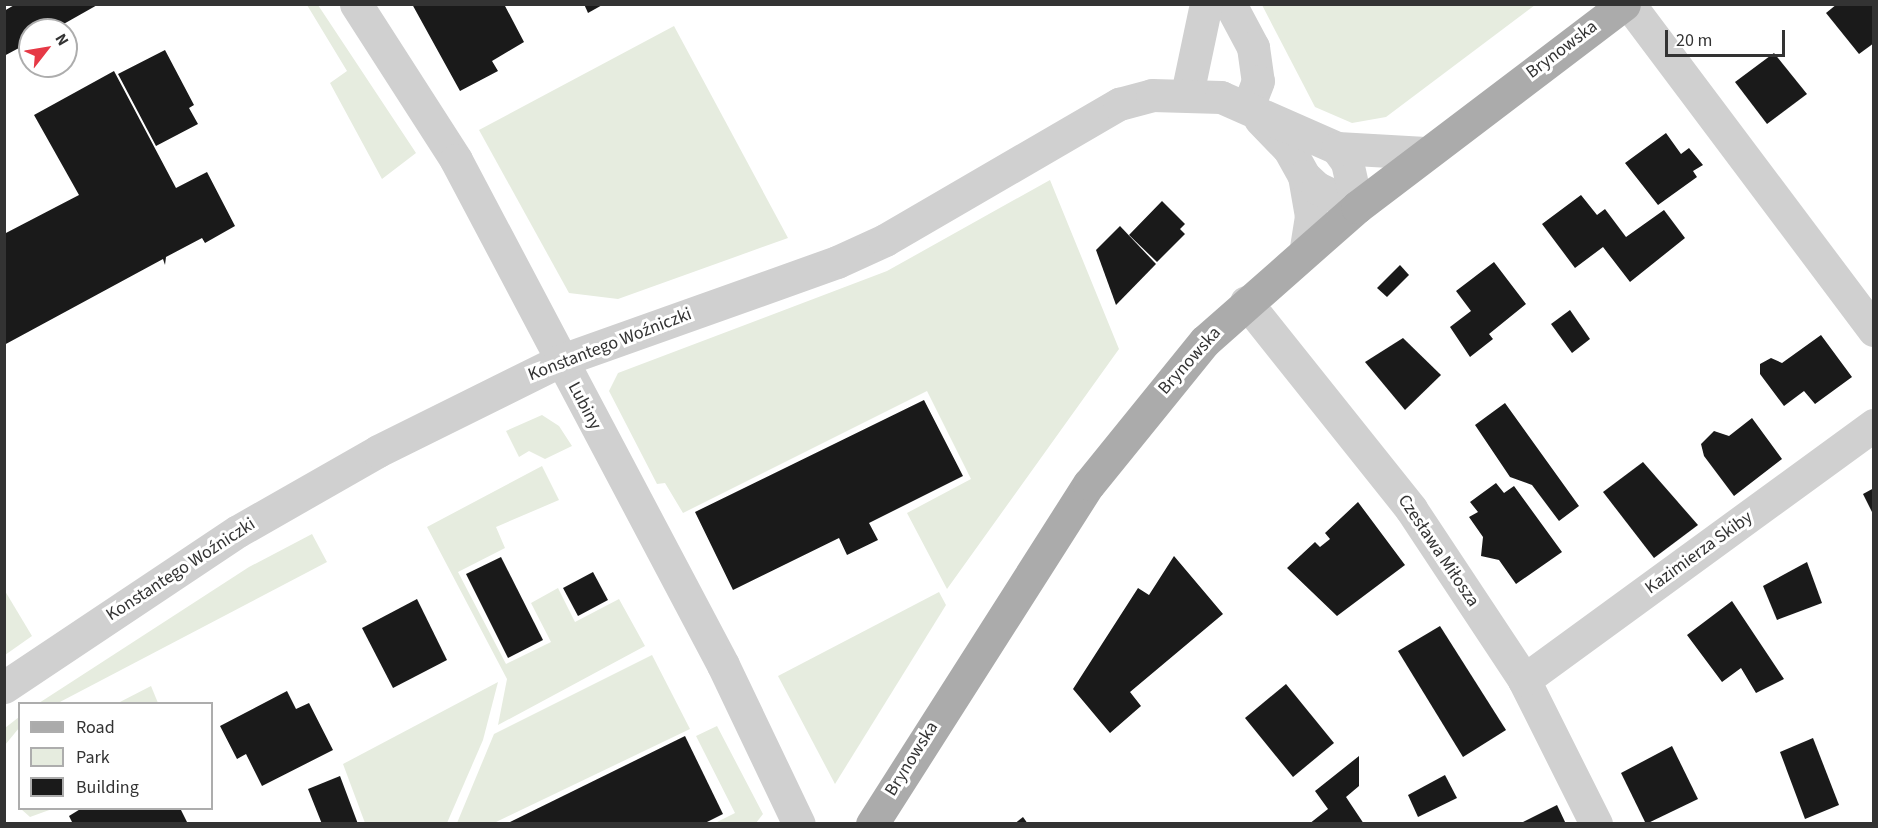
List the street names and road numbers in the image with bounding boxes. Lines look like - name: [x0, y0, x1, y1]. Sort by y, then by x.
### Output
- street label: Brynowska: [1522, 16, 1602, 84]
- street label: Konstantego Woźniczki: [525, 304, 695, 386]
- street label: Brynowska: [1154, 323, 1226, 399]
- street label: Lubiny: [562, 378, 606, 434]
- street label: Czesława Miłosza: [1393, 491, 1483, 611]
- street label: Kazimierza Skiby: [1641, 507, 1757, 599]
- street label: Konstantego Woźniczki: [102, 514, 260, 626]
- street label: Brynowska: [881, 718, 943, 800]

